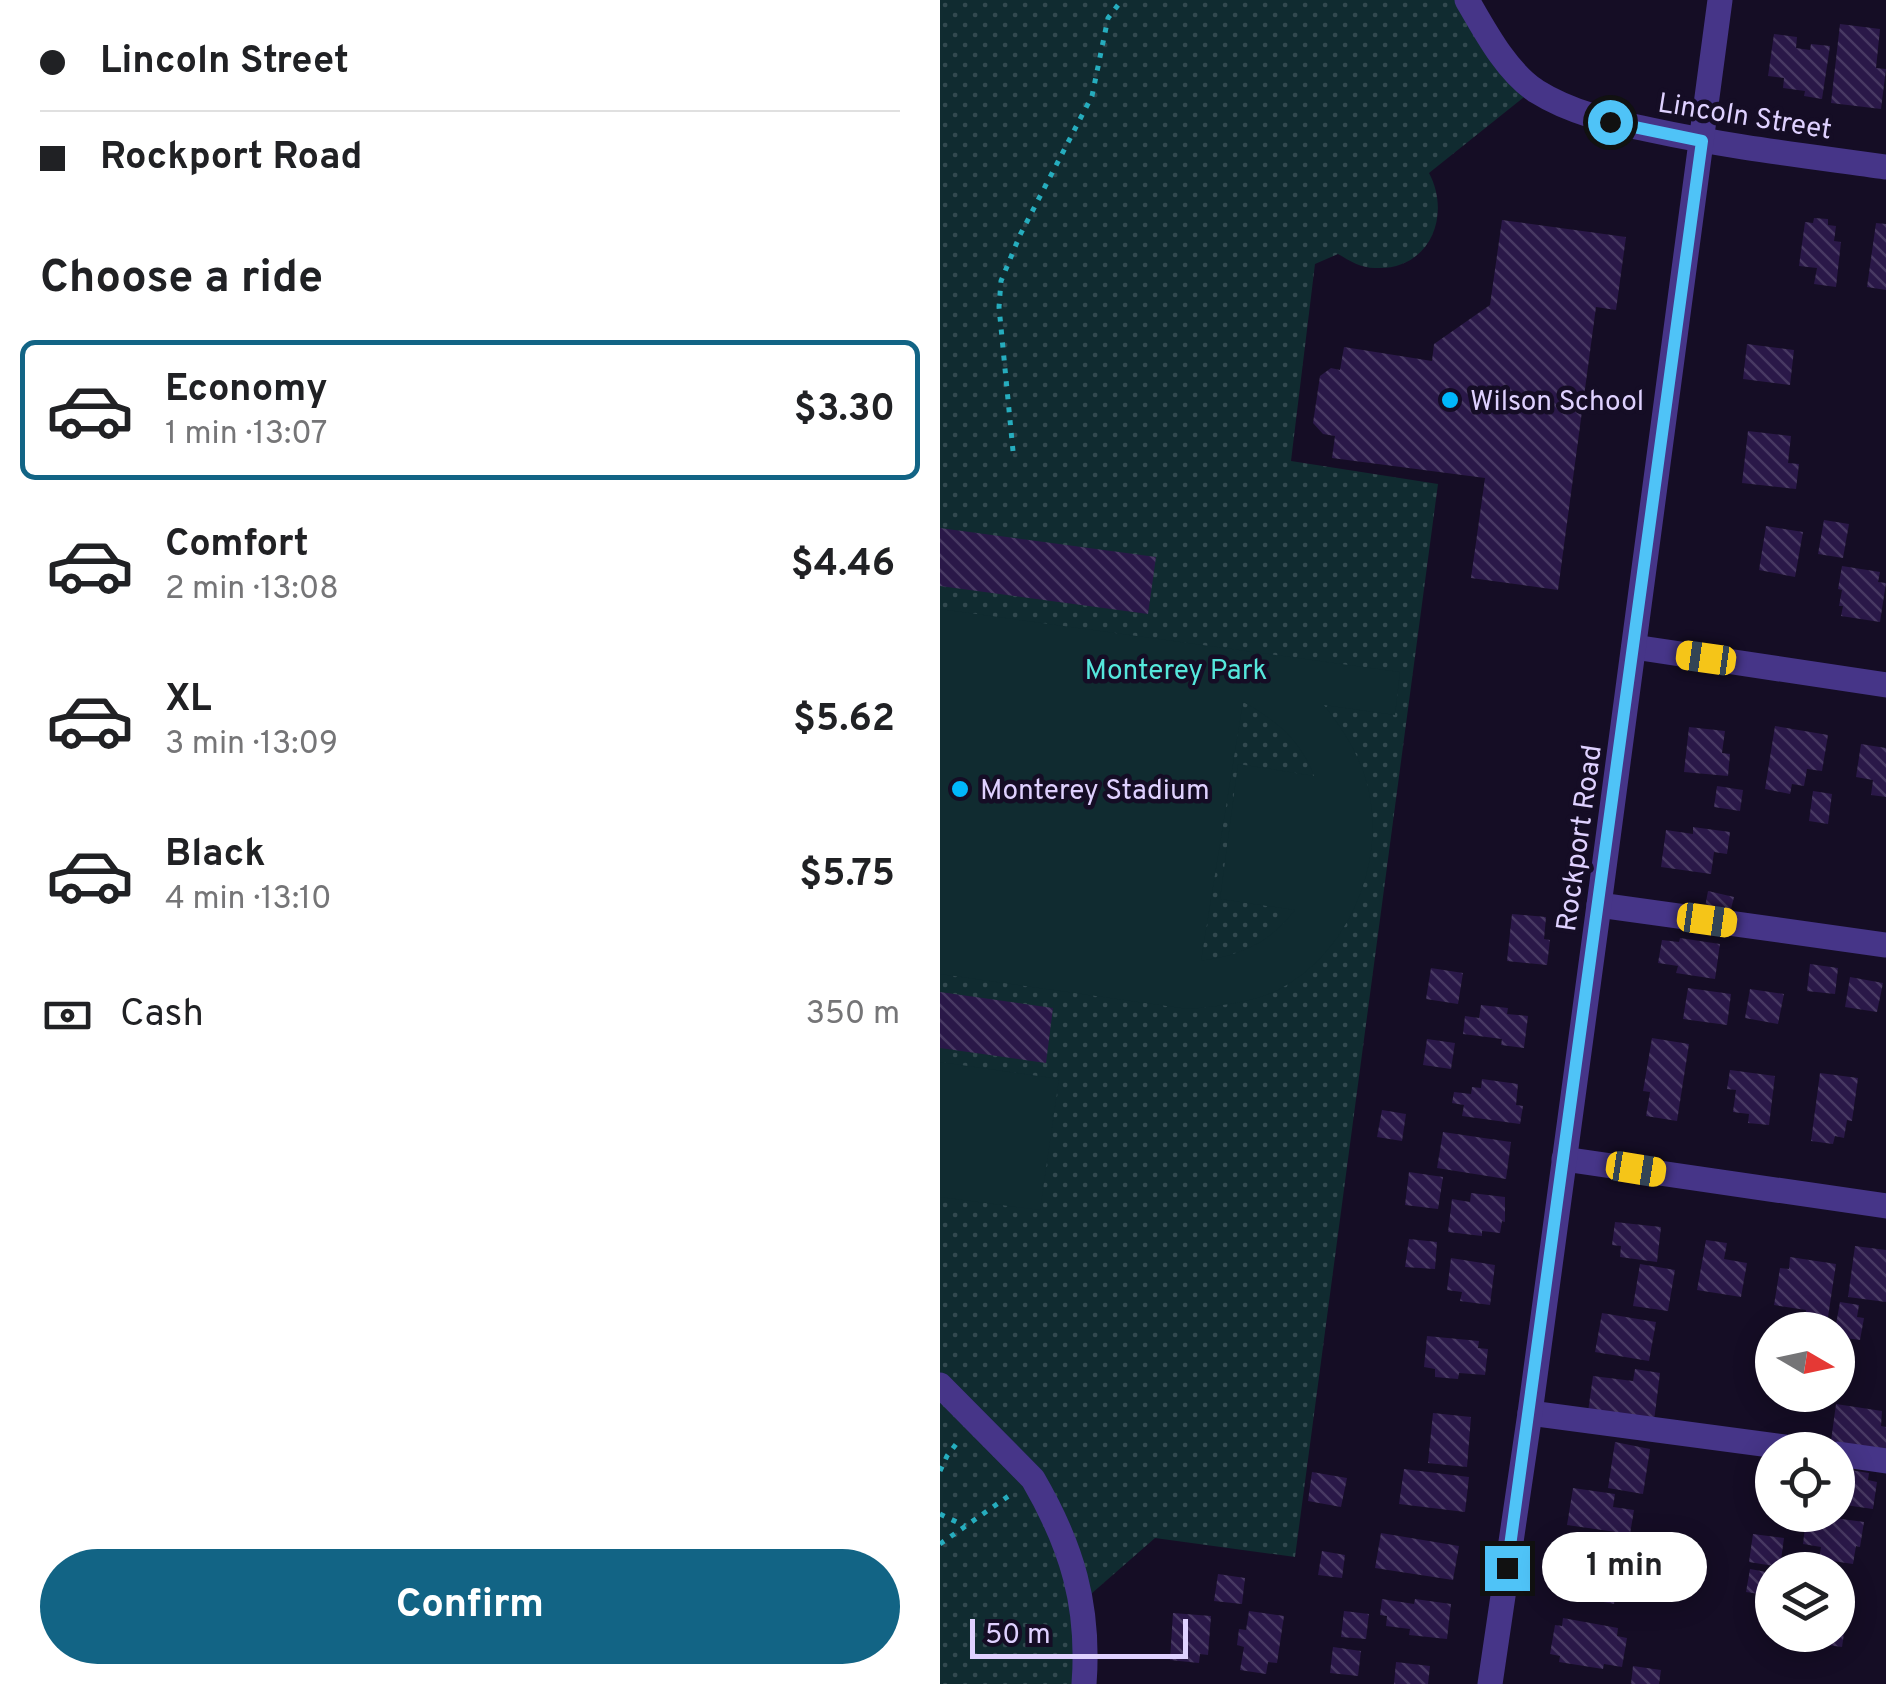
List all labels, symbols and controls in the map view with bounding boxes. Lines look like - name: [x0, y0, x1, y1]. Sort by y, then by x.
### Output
- text: Lincoln Street: [100, 38, 349, 87]
- street label: Lincoln Street: [1655, 86, 1834, 149]
- route start: [1588, 100, 1633, 145]
- text: Rockport Road: [100, 134, 362, 183]
- text: Choose a ride: [40, 251, 323, 308]
- icon: car: [45, 365, 135, 455]
- text: Economy: [165, 366, 327, 415]
- place label: Wilson School: [1470, 385, 1644, 421]
- text: $3.30: [794, 386, 895, 435]
- marker: Wilson School: [1439, 389, 1461, 411]
- text: 1 min · 13:07: [165, 415, 327, 455]
- icon: car: [45, 520, 135, 610]
- text: Comfort: [165, 521, 309, 570]
- text: $4.46: [791, 541, 895, 590]
- text: 2 min · 13:08: [165, 570, 339, 610]
- car: [1674, 639, 1738, 677]
- park label: Monterey Park: [1085, 654, 1267, 690]
- icon: car: [45, 675, 135, 765]
- text: XL: [165, 676, 212, 725]
- text: $5.62: [793, 696, 895, 745]
- text: 3 min · 13:09: [165, 725, 338, 765]
- street label: Rockport Road: [1550, 743, 1612, 934]
- place label: Monterey Stadium: [980, 774, 1210, 810]
- marker: Monterey Stadium: [949, 778, 971, 800]
- icon: car: [45, 830, 135, 920]
- text: Black: [165, 831, 265, 880]
- text: $5.75: [799, 851, 895, 900]
- text: 4 min · 13:10: [165, 880, 332, 920]
- car: [1675, 901, 1739, 939]
- icon: cash: [40, 988, 95, 1043]
- text: Cash: [120, 991, 204, 1040]
- text: 350 m: [806, 995, 900, 1035]
- car: [1604, 1149, 1668, 1189]
- north arrow: [1755, 1312, 1855, 1412]
- map controls: [1755, 1312, 1855, 1652]
- button: locate: [1755, 1432, 1855, 1532]
- callout: 1 min: [1542, 1533, 1707, 1603]
- route end: [1485, 1546, 1530, 1591]
- text: 1 min: [1586, 1547, 1663, 1587]
- button: Confirm: [40, 1549, 900, 1664]
- button: layers: [1755, 1552, 1855, 1652]
- scale bar: [970, 1614, 1188, 1658]
- text: 50 m: [985, 1618, 1051, 1654]

